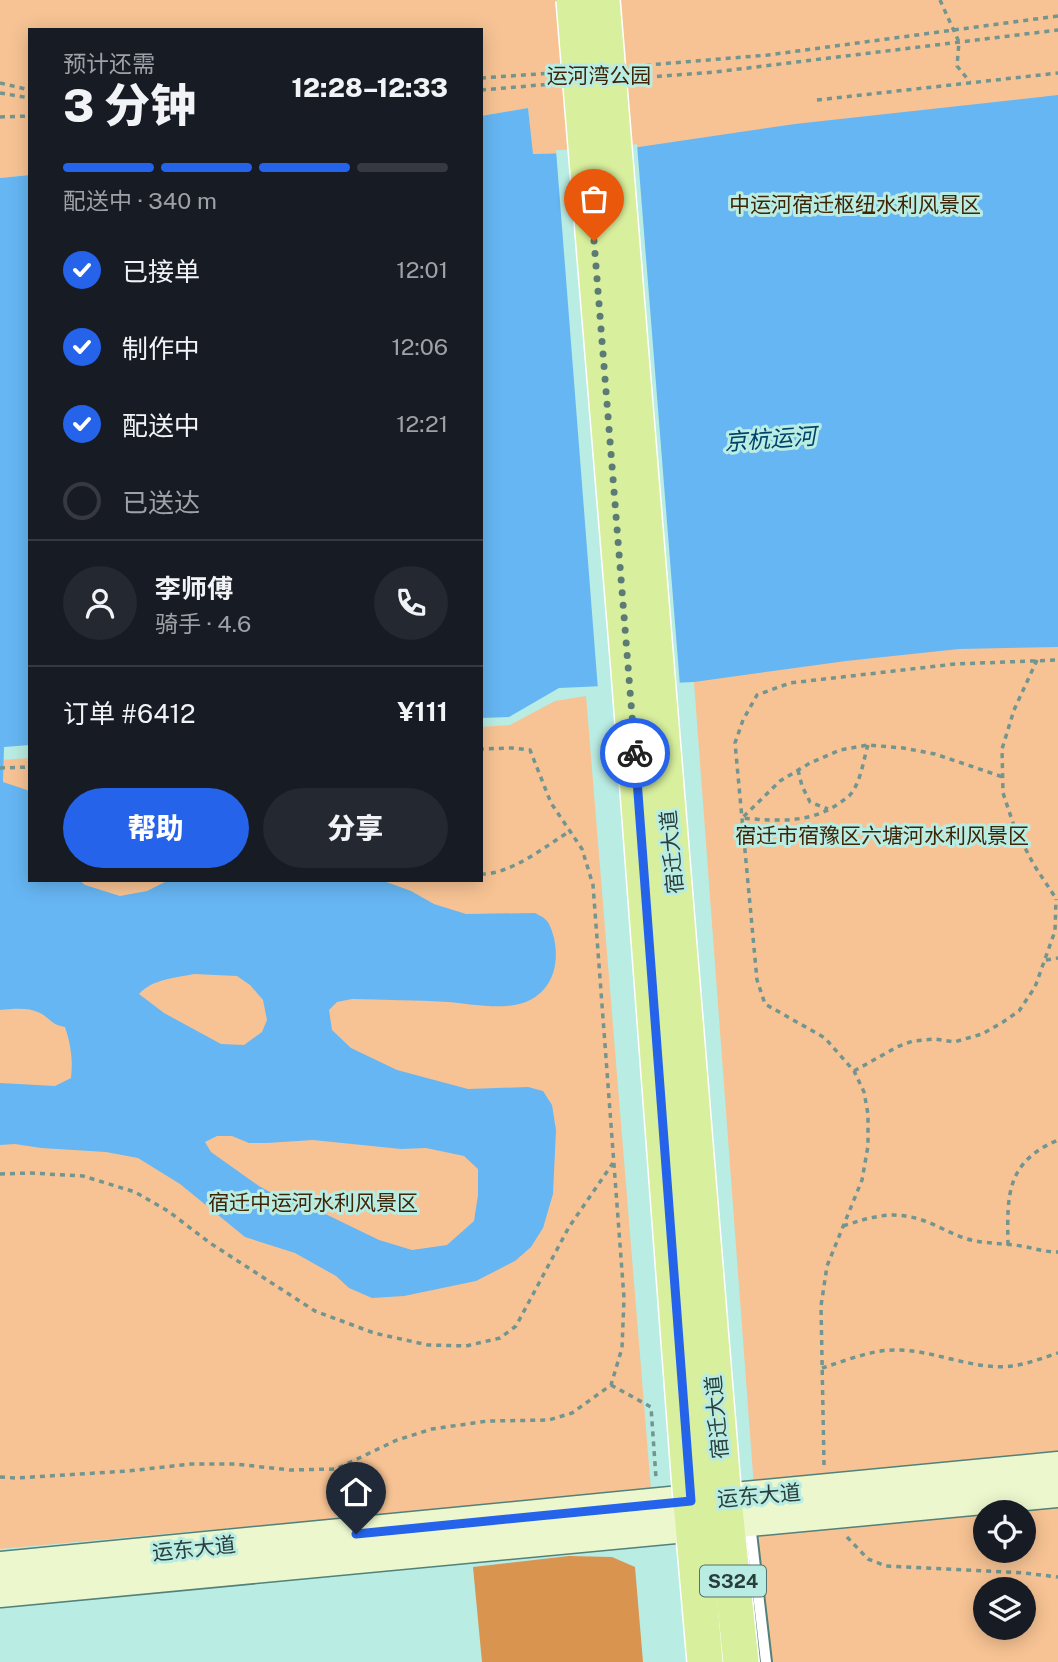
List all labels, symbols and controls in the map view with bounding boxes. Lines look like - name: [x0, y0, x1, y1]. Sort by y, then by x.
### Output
- text: 预计还需: [63, 50, 155, 77]
- park label: 运河湾公园: [547, 63, 652, 88]
- text: 12:28–12:33: [292, 72, 448, 103]
- text: 3 分钟: [63, 78, 196, 132]
- pin: [564, 169, 624, 241]
- icon: bag: [575, 180, 613, 218]
- text: 配送中 · 340 m: [63, 187, 217, 214]
- park label: 中运河宿迁枢纽水利风景区: [729, 192, 981, 217]
- icon: check: [63, 251, 101, 289]
- text: 已接单: [122, 256, 200, 287]
- text: 12:01: [396, 256, 448, 283]
- icon: check: [63, 328, 101, 366]
- text: 制作中: [122, 333, 200, 364]
- text: 12:06: [392, 333, 448, 360]
- icon: check: [63, 405, 101, 443]
- text: 配送中: [122, 410, 200, 441]
- text: 12:21: [396, 410, 448, 437]
- water label: 京杭运河: [723, 422, 821, 455]
- text: 已送达: [122, 487, 200, 518]
- button: person: [63, 566, 137, 640]
- button: phone: [374, 566, 448, 640]
- text: 李师傅: [155, 573, 233, 604]
- text: 骑手 · 4.6: [155, 610, 251, 637]
- text: ¥111: [397, 696, 448, 727]
- text: 订单 #6412: [63, 698, 196, 729]
- courier: [600, 718, 670, 788]
- icon: bike: [616, 734, 654, 772]
- button: 帮助: [63, 788, 249, 868]
- button: 分享: [263, 788, 448, 868]
- street label: 宿迁大道: [655, 809, 688, 895]
- park label: 宿迁市宿豫区六塘河水利风景区: [735, 823, 1029, 848]
- park label: 宿迁中运河水利风景区: [208, 1190, 418, 1215]
- street label: 宿迁大道: [700, 1374, 733, 1460]
- pin: [326, 1462, 386, 1534]
- icon: home: [337, 1473, 375, 1511]
- street label: 运东大道: [716, 1479, 802, 1512]
- map controls: [973, 1500, 1036, 1640]
- button: locate: [973, 1500, 1036, 1563]
- street label: 运东大道: [151, 1532, 237, 1565]
- road number: S324: [700, 1566, 766, 1596]
- button: layers: [973, 1577, 1036, 1640]

